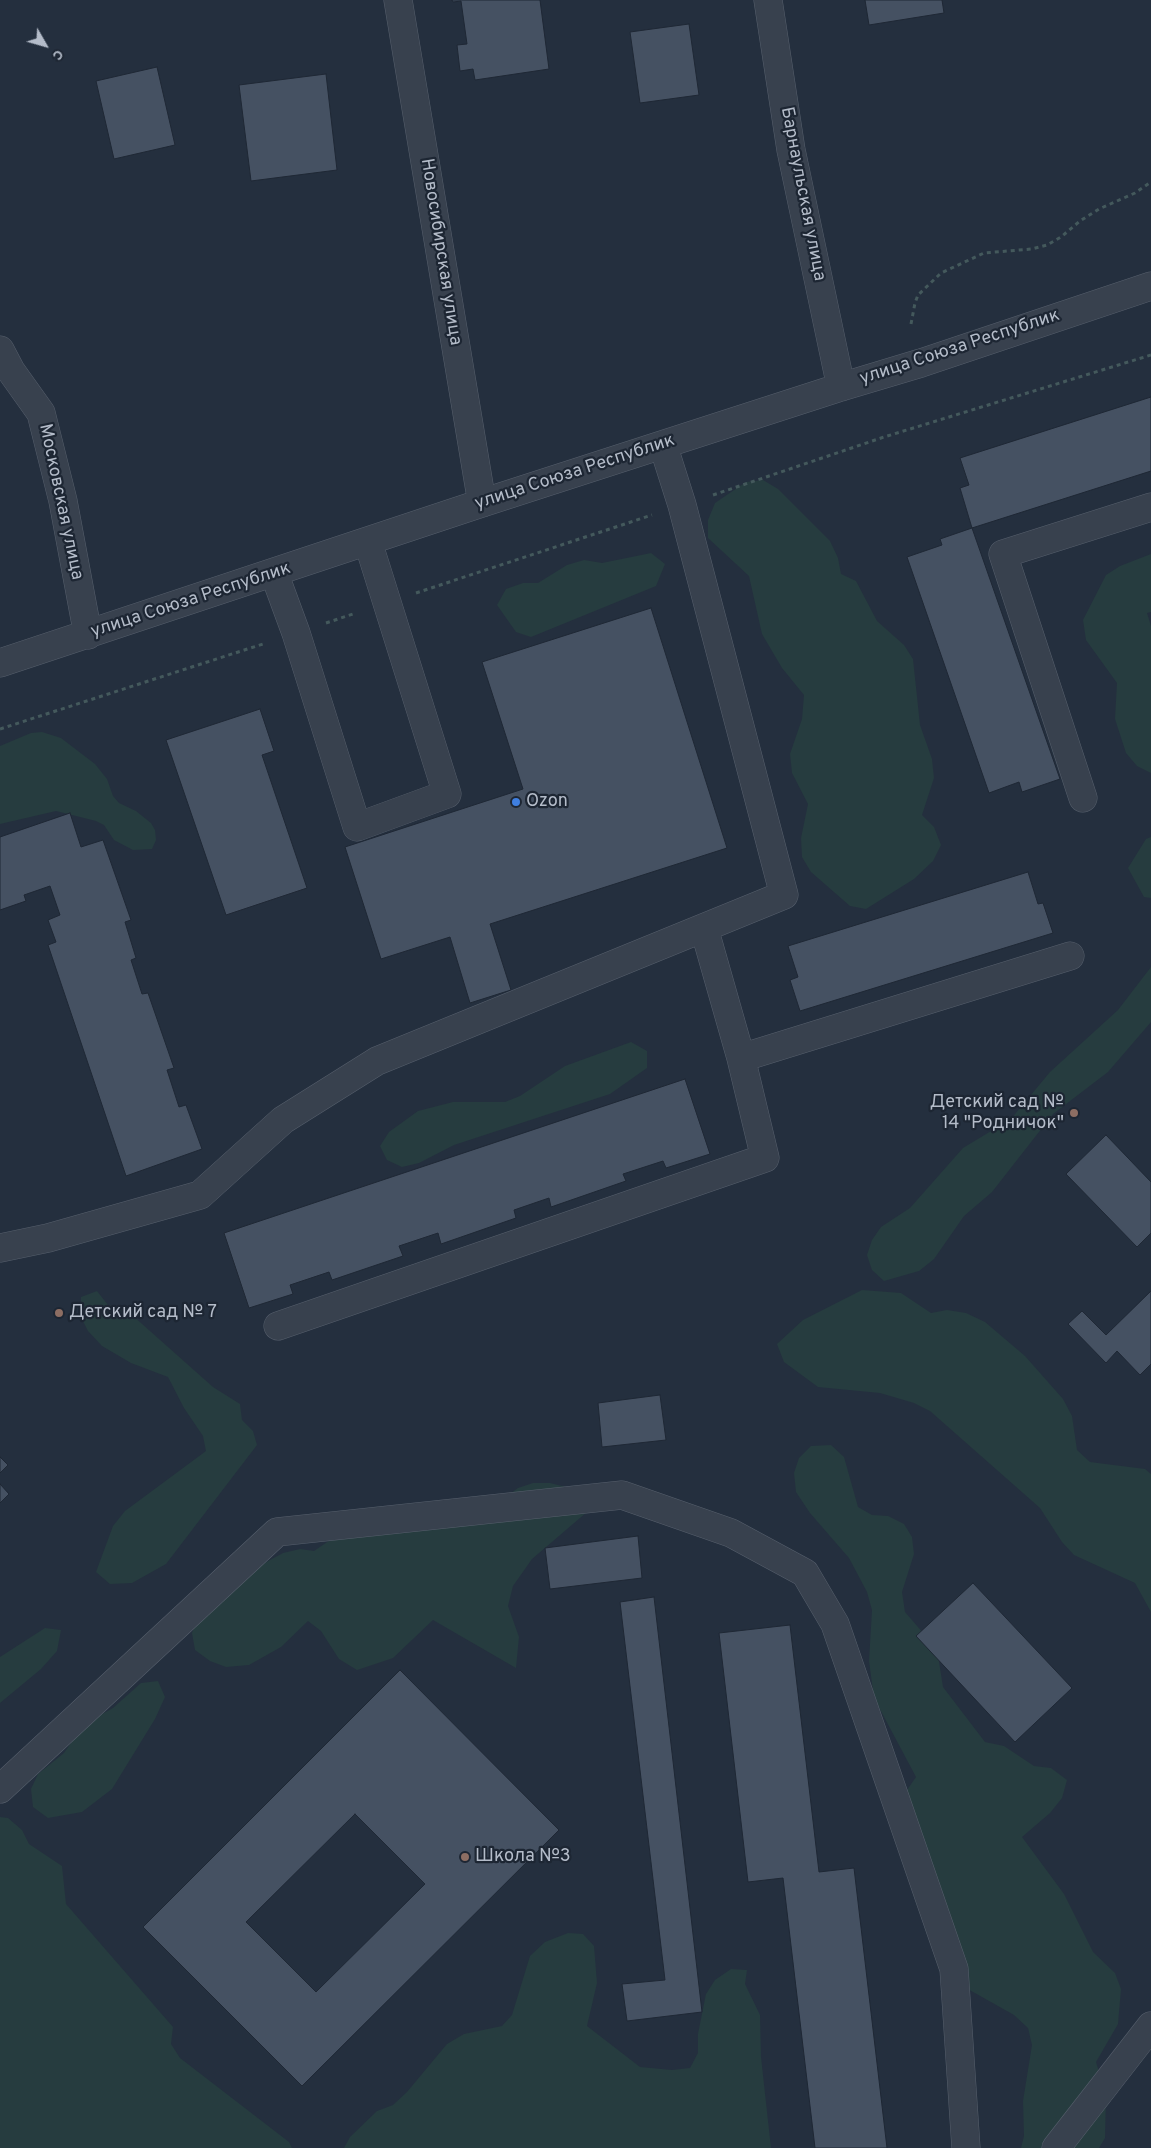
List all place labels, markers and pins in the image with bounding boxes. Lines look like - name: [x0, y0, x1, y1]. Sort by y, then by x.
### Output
- place label: Ozon: [526, 791, 568, 813]
- marker: Ozon: [510, 796, 522, 808]
- place label: Детский сад № 14 "Родничок": [930, 1092, 1064, 1134]
- marker: Детский сад № 14 "Родничок": [1068, 1107, 1080, 1119]
- place label: Детский сад № 7: [69, 1302, 217, 1324]
- marker: Детский сад № 7: [53, 1307, 65, 1319]
- place label: Школа №3: [475, 1846, 571, 1868]
- marker: Школа №3: [459, 1851, 471, 1863]

